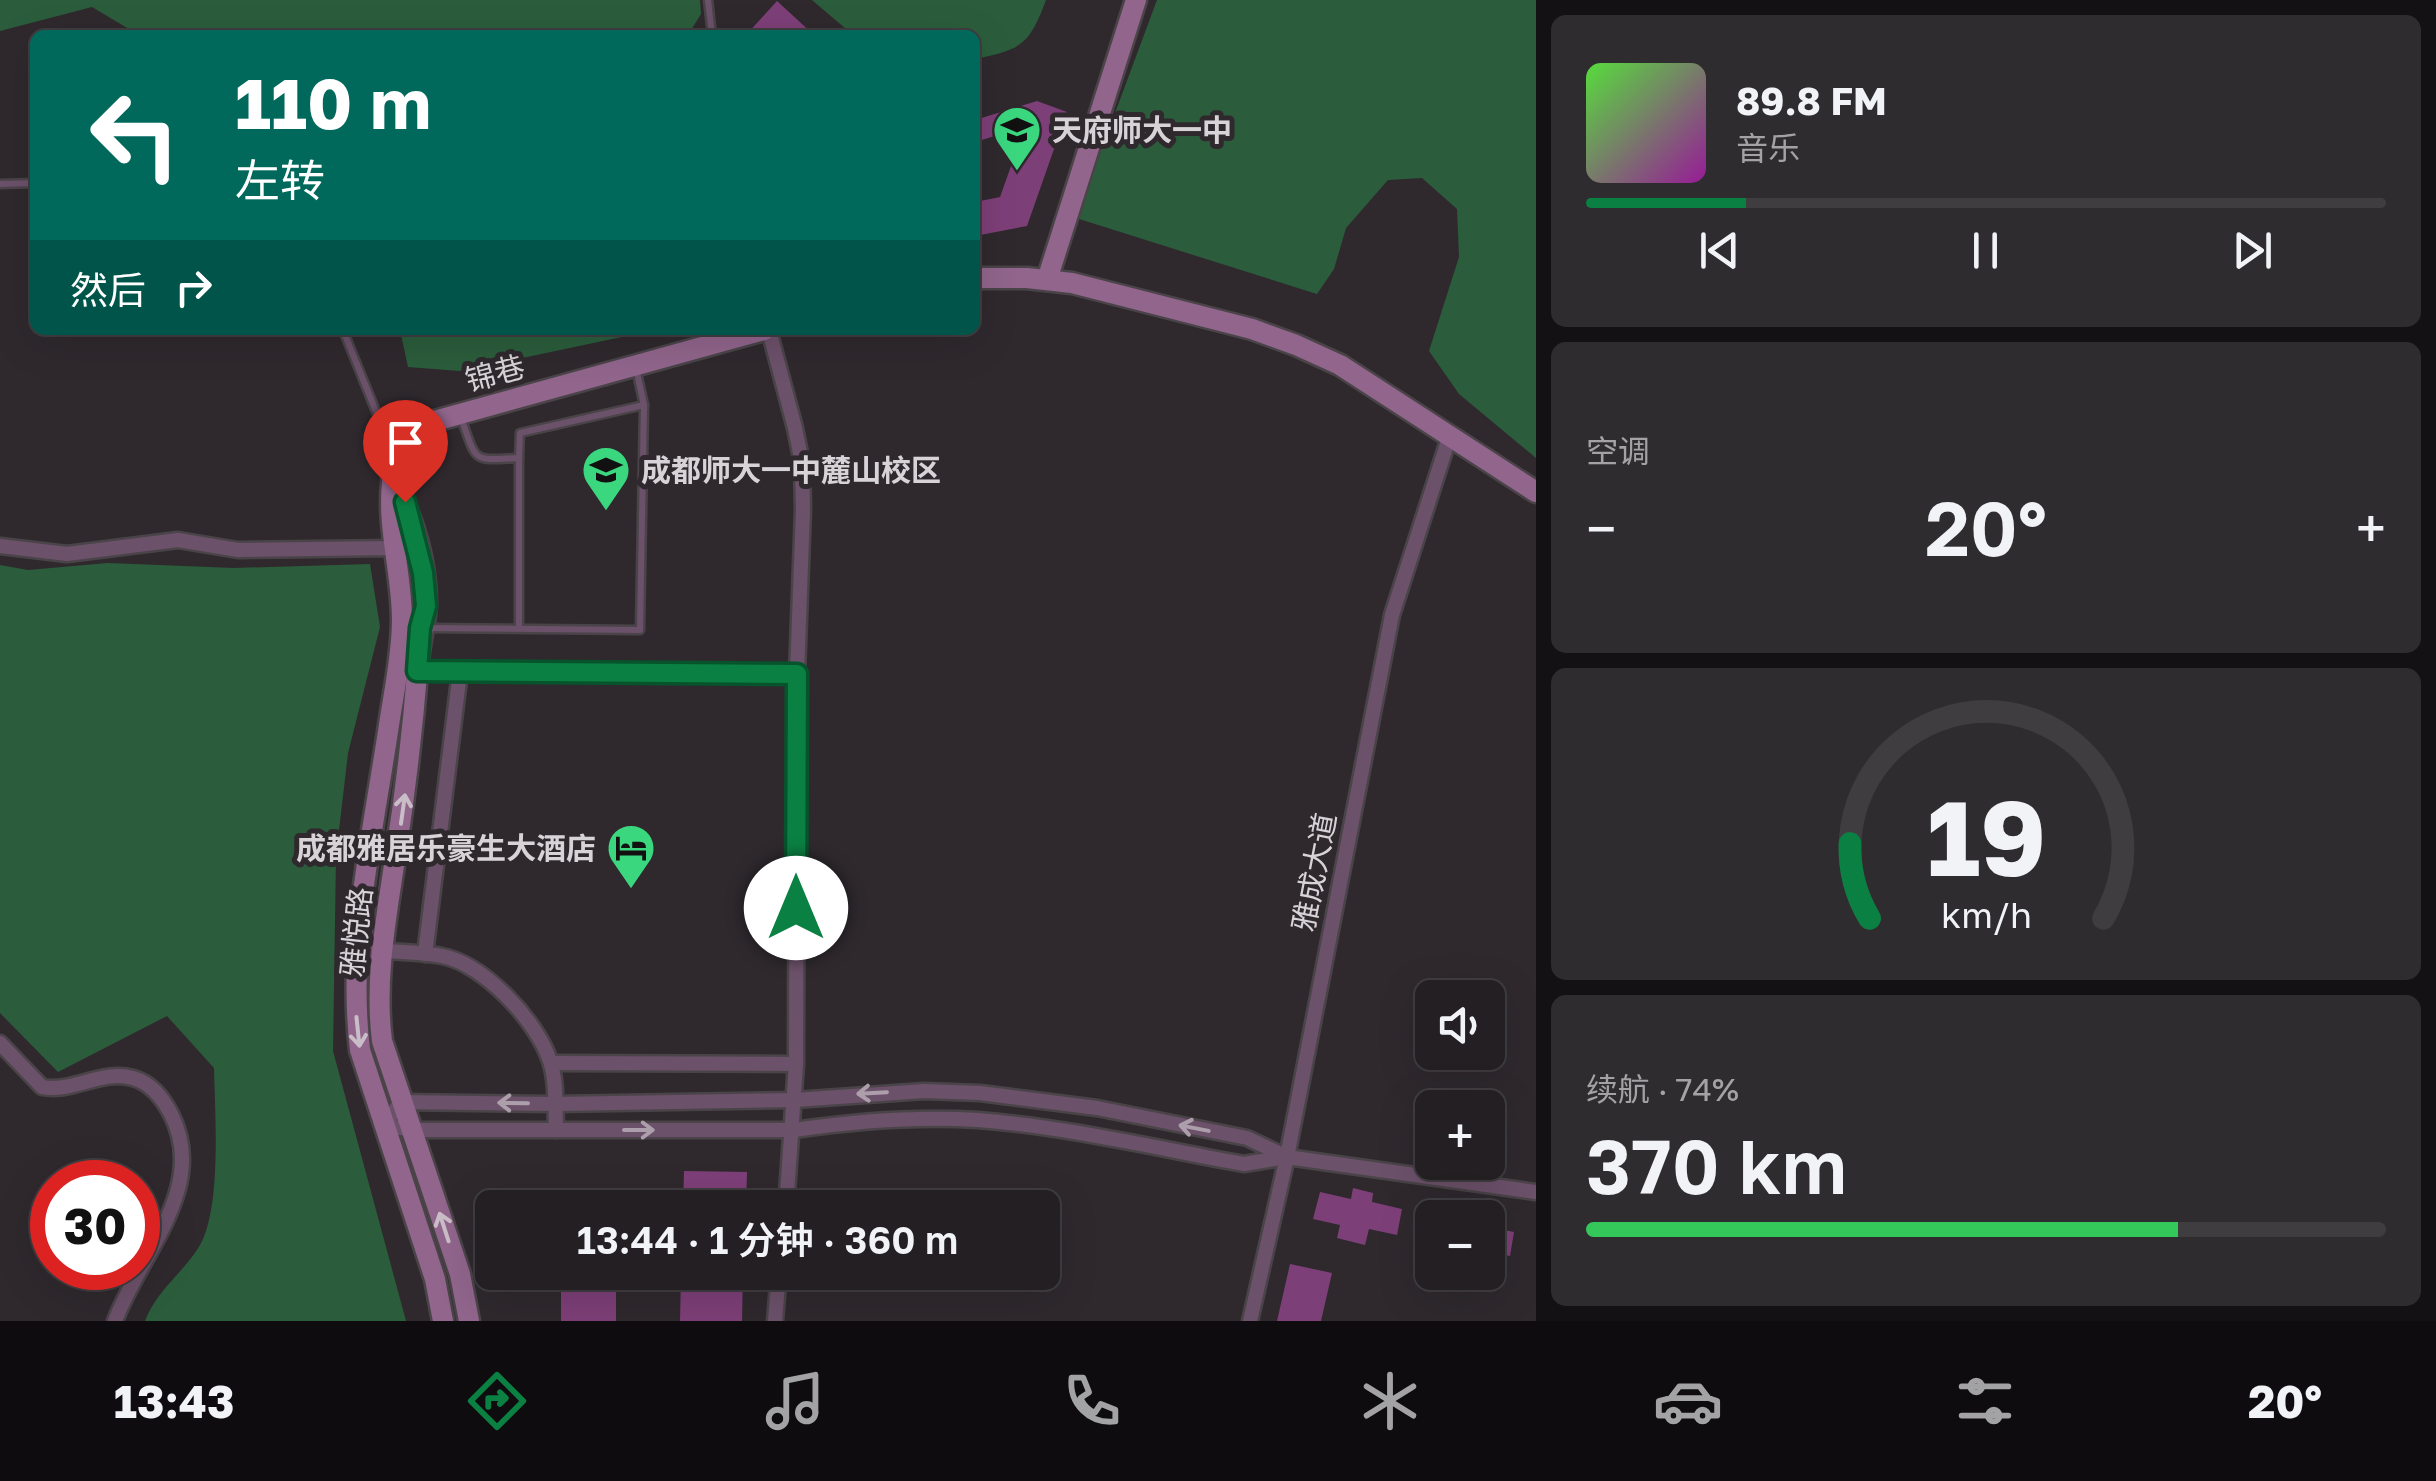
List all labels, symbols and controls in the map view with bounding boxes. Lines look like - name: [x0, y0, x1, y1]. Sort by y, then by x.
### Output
- text: 110 m: [235, 60, 431, 144]
- icon: left: [70, 70, 200, 200]
- text: 89.8 FM: [1736, 78, 1887, 123]
- school or university icon: 天府师大一中: [991, 104, 1043, 172]
- place label: 天府师大一中: [1052, 112, 1232, 148]
- text: 音乐: [1736, 129, 1800, 167]
- text: 左转: [235, 153, 325, 207]
- icon: previous: [1692, 223, 1747, 278]
- icon: pause: [1958, 223, 2013, 278]
- icon: next: [2225, 223, 2280, 278]
- icon: right: [166, 260, 221, 315]
- text: 然后: [70, 267, 146, 312]
- street label: 锦巷: [461, 348, 529, 398]
- pin: [363, 400, 448, 503]
- icon: arrive: [378, 415, 433, 470]
- text: 空调: [1586, 432, 1650, 470]
- school or university icon: 成都师大一中麓山校区: [580, 444, 632, 512]
- place label: 成都师大一中麓山校区: [641, 452, 941, 488]
- text: 20°: [1925, 482, 2047, 573]
- text: −: [1586, 495, 1616, 561]
- text: +: [2356, 495, 2386, 561]
- text: 19: [1926, 774, 2046, 899]
- one-way arrow: [394, 793, 412, 826]
- street label: 雅成大道: [1285, 810, 1343, 934]
- hotel icon: 成都雅居乐豪生大酒店: [605, 822, 657, 890]
- place label: 成都雅居乐豪生大酒店: [296, 830, 596, 866]
- position arrow: [744, 856, 848, 960]
- street label: 雅悦路: [333, 885, 379, 979]
- text: km/h: [1941, 893, 2031, 936]
- map controls: [1415, 980, 1505, 1290]
- button: sound: [1415, 980, 1505, 1070]
- one-way arrow: [349, 1015, 368, 1048]
- text: 续航 · 74%: [1586, 1070, 1739, 1108]
- one-way arrow: [857, 1084, 889, 1103]
- button: +: [1415, 1090, 1505, 1180]
- one-way arrow: [497, 1094, 529, 1113]
- one-way arrow: [1179, 1117, 1211, 1136]
- one-way arrow: [622, 1120, 655, 1140]
- text: 370 km: [1586, 1120, 1847, 1211]
- speed limit sign: 30: [30, 1160, 160, 1290]
- button: −: [1415, 1200, 1505, 1290]
- one-way arrow: [434, 1212, 452, 1243]
- text: 13:44 · 1 分钟 · 360 m: [577, 1217, 958, 1262]
- icon: directions: [462, 1366, 532, 1436]
- icon: music: [760, 1366, 830, 1436]
- icon: phone: [1057, 1366, 1127, 1436]
- icon: climate: [1355, 1366, 1425, 1436]
- icon: car: [1653, 1366, 1723, 1436]
- icon: filters: [1950, 1366, 2020, 1436]
- text: 13:43: [114, 1374, 234, 1428]
- text: 20°: [2248, 1374, 2322, 1428]

